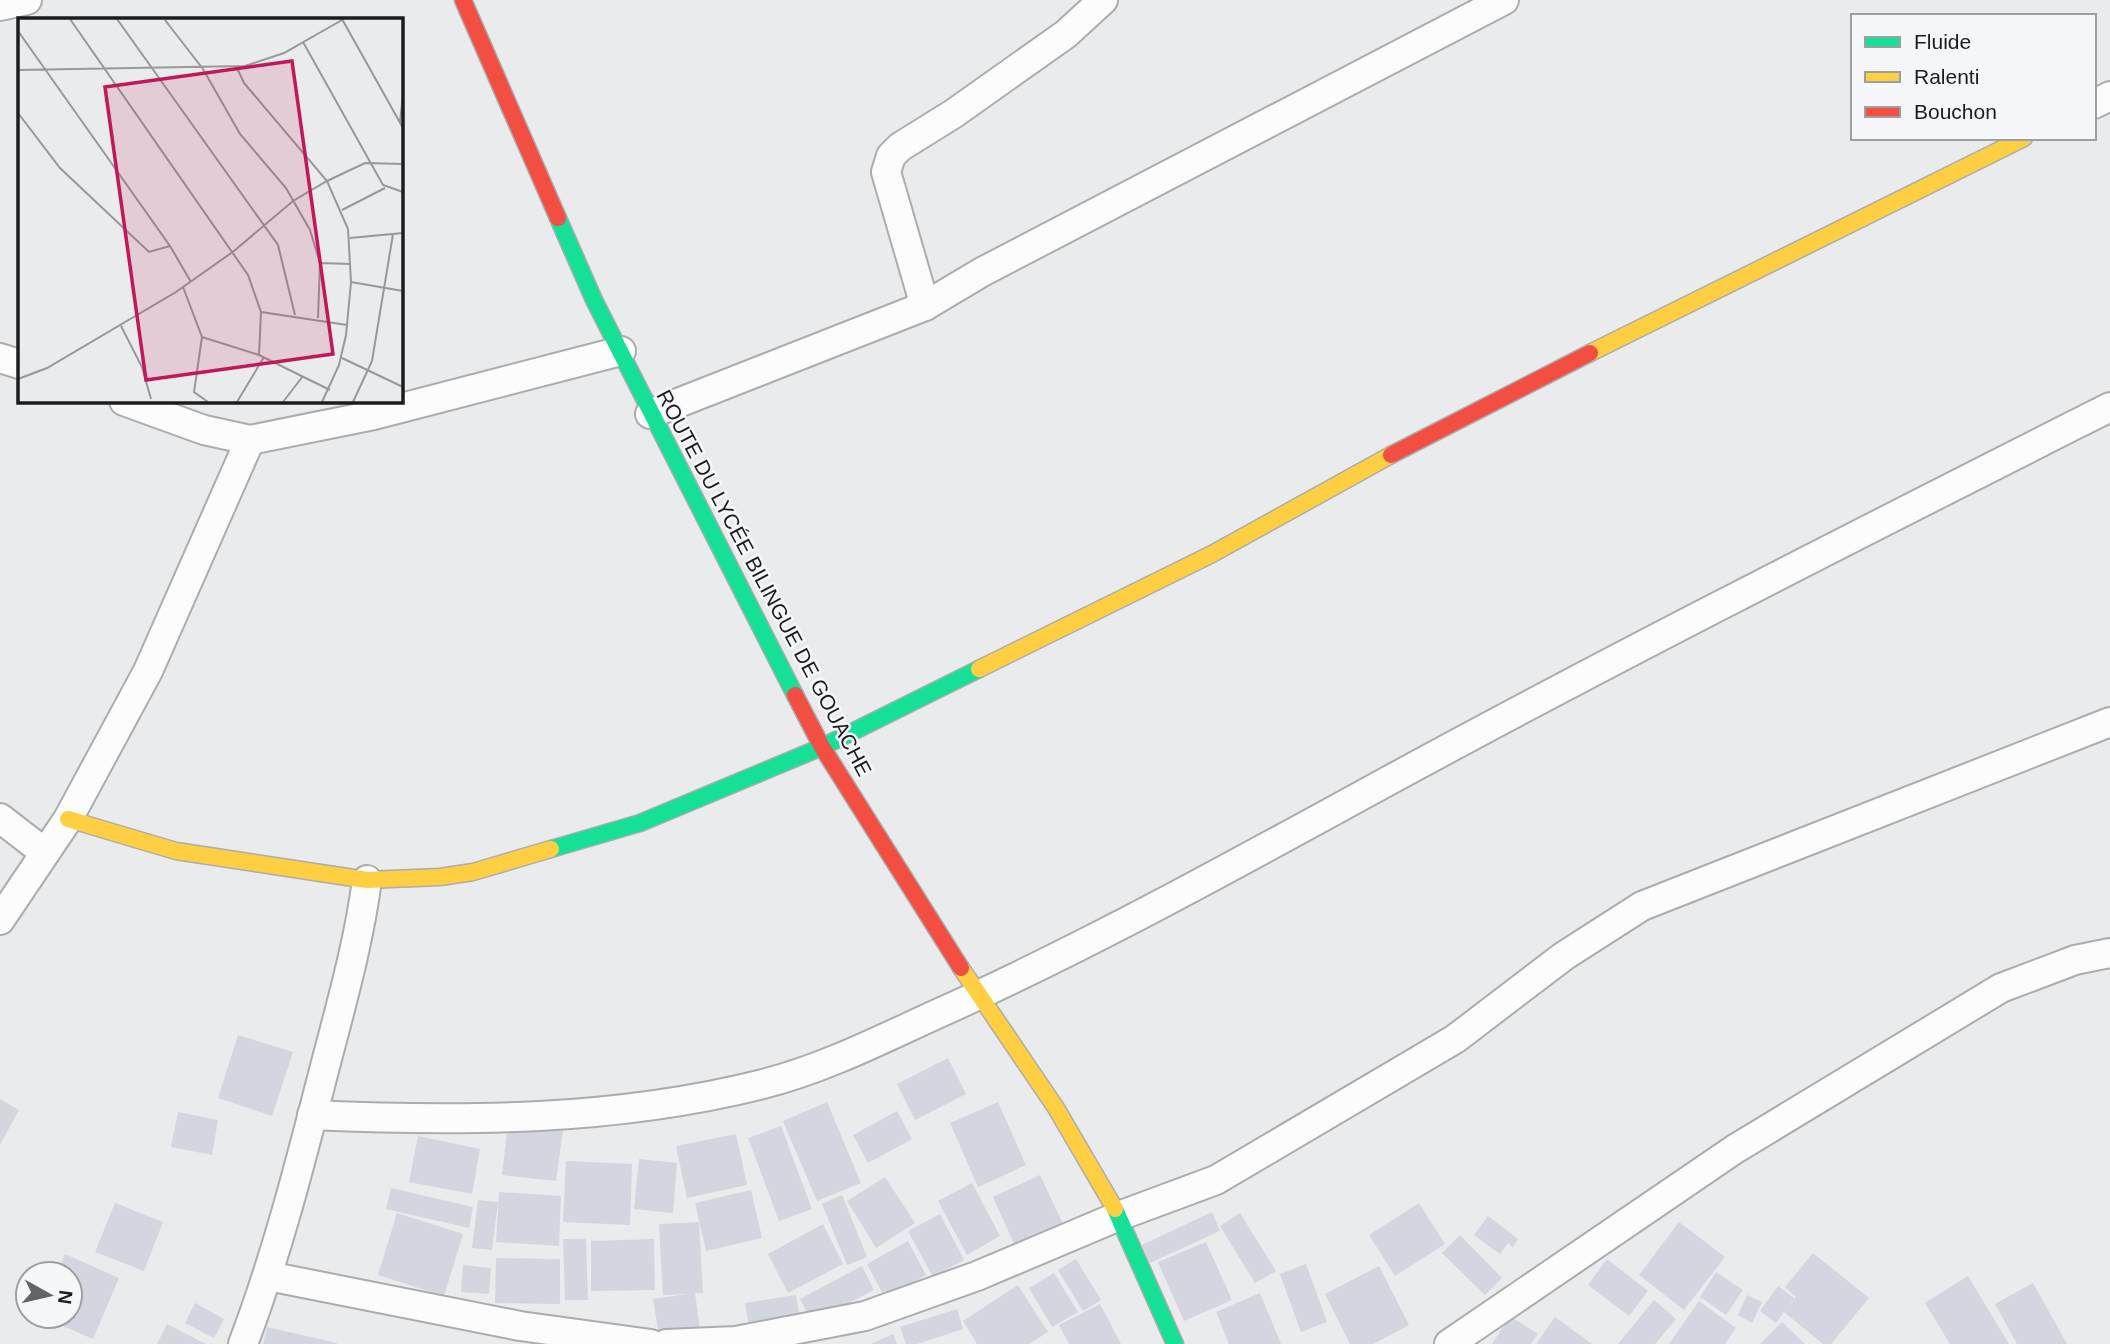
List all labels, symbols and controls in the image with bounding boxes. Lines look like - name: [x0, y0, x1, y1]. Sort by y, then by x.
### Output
- legend: [1851, 14, 2096, 140]
- inset map: [18, 18, 402, 402]
- text: Fluide: [1914, 30, 1971, 53]
- text: Ralenti: [1914, 65, 1979, 88]
- text: Bouchon: [1914, 100, 1997, 123]
- street label: ROUTE DU LYCÉE BILINGUE DE GOUACHE: [652, 386, 876, 780]
- north arrow: [14, 1260, 84, 1330]
- text: N: [54, 1289, 77, 1306]

